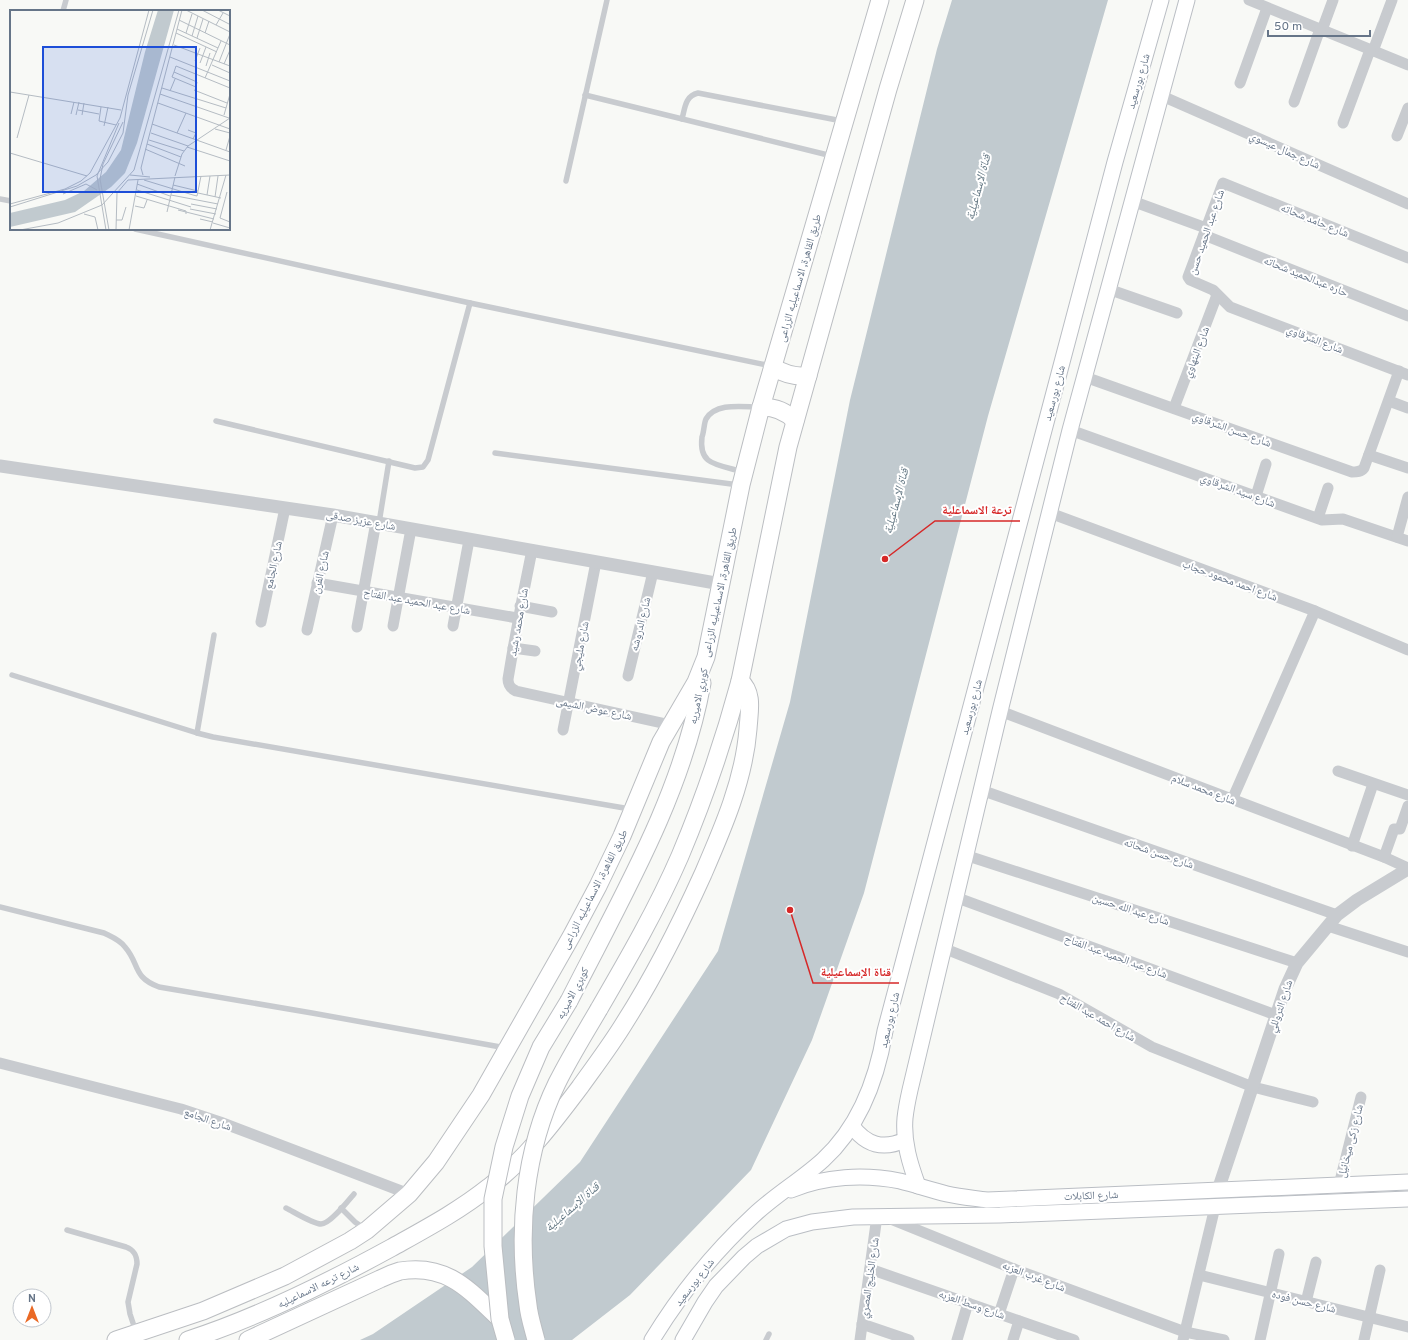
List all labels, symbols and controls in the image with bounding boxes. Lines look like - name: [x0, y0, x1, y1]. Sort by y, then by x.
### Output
- inset map: [10, 10, 230, 230]
- scale bar: [1268, 12, 1370, 38]
- text: 50 m: [1274, 19, 1302, 35]
- street label: شارع بورسعيد: [1124, 52, 1154, 111]
- street label: شارع جمال عيسوي: [1247, 129, 1322, 173]
- water label: قناة الإسماعيلية: [963, 151, 996, 222]
- street label: شارع عبد الحميد حسن: [1186, 188, 1228, 277]
- street label: شارع حامد شحاته: [1279, 201, 1351, 241]
- street label: طريق القاهرة, الاسماعيليه الزراعى: [775, 213, 825, 344]
- street label: حاره عبدالحميد شحاته: [1261, 254, 1350, 300]
- street label: شارع الشرقاوي: [1284, 323, 1345, 358]
- street label: شارع البنهاوي: [1181, 325, 1214, 380]
- street label: شارع بورسعيد: [1041, 364, 1069, 423]
- street label: شارع حسن الشرقاوي: [1190, 409, 1273, 451]
- water label: قناة الإسماعيلية: [881, 465, 914, 536]
- street label: شارع سيد الشرقاوي: [1198, 471, 1277, 512]
- callout: ترعة الاسماعلية: [935, 497, 1020, 521]
- text: ترعة الاسماعلية: [942, 503, 1013, 519]
- street label: شارع عزيز صدقى: [325, 508, 397, 534]
- street label: طريق القاهرة, الاسماعيليه الزراعى: [699, 526, 741, 659]
- street label: شارع الجامع: [262, 540, 286, 591]
- street label: شارع الفرن: [309, 549, 333, 595]
- street label: شارع احمد محمود حجاب: [1180, 557, 1279, 605]
- street label: شارع عبد الحميد عبد الفتاح: [362, 586, 471, 618]
- street label: شارع محمد رشيد: [506, 587, 532, 657]
- street label: شارع الدروشه: [627, 596, 654, 653]
- street label: شارع مليجي: [569, 620, 593, 672]
- street label: كوبري الاميريه: [686, 666, 713, 726]
- street label: شارع بورسعيد: [958, 678, 986, 737]
- street label: شارع عوض الشيمى: [555, 694, 633, 724]
- street label: شارع محمد سلام: [1170, 771, 1238, 809]
- street label: طريق القاهرة, الاسماعيليه الزراعى: [559, 827, 631, 952]
- street label: شارع حسن شحاته: [1122, 835, 1195, 872]
- street label: شارع عبد الله حسين: [1091, 891, 1171, 929]
- street label: شارع عبد الحميد عبد الفتاح: [1062, 932, 1169, 982]
- callout: قناة الإسماعيلية: [813, 959, 899, 983]
- street label: كوبري الاميريه: [553, 965, 593, 1022]
- text: قناة الإسماعيلية: [821, 965, 891, 981]
- street label: شارع التروللي: [1265, 978, 1297, 1035]
- street label: شارع بورسعيد: [877, 991, 903, 1050]
- street label: شارع احمد عبد الفتاح: [1057, 991, 1138, 1045]
- street label: شارع زكى ميخائيل: [1335, 1103, 1367, 1179]
- street label: شارع الجامع: [182, 1105, 233, 1135]
- water label: قناة الإسماعيلية: [542, 1179, 604, 1236]
- street label: شارع الكابلات: [1064, 1188, 1119, 1204]
- street label: شارع الخليج المصري: [857, 1237, 883, 1320]
- street label: شارع بورسعيد: [672, 1256, 718, 1309]
- street label: شارع غرب العزبه: [1000, 1258, 1067, 1295]
- street label: شارع ترعه الاسماعيليه: [275, 1260, 361, 1312]
- street label: شارع وسط العزبه: [937, 1287, 1007, 1323]
- street label: شارع حسن فوده: [1270, 1287, 1337, 1317]
- north arrow: [12, 1288, 52, 1328]
- text: N: [28, 1292, 36, 1306]

